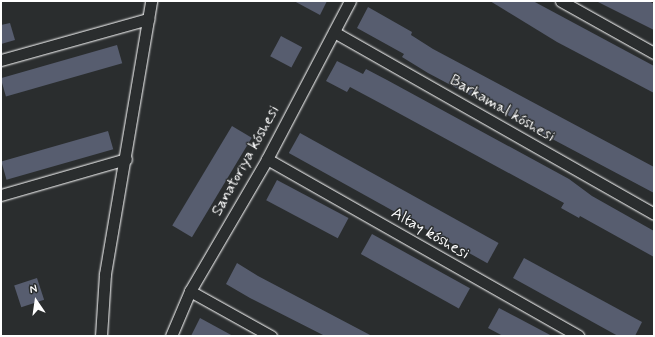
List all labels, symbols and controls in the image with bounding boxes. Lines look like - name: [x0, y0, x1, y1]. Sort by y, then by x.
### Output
- street label: Barkamal kóshesi: [446, 71, 558, 147]
- street label: Sanatoriya kóshesi: [208, 102, 284, 220]
- street label: Altay kóshesi: [388, 204, 472, 264]
- north arrow: [16, 281, 56, 321]
- text: N: [28, 282, 38, 297]

